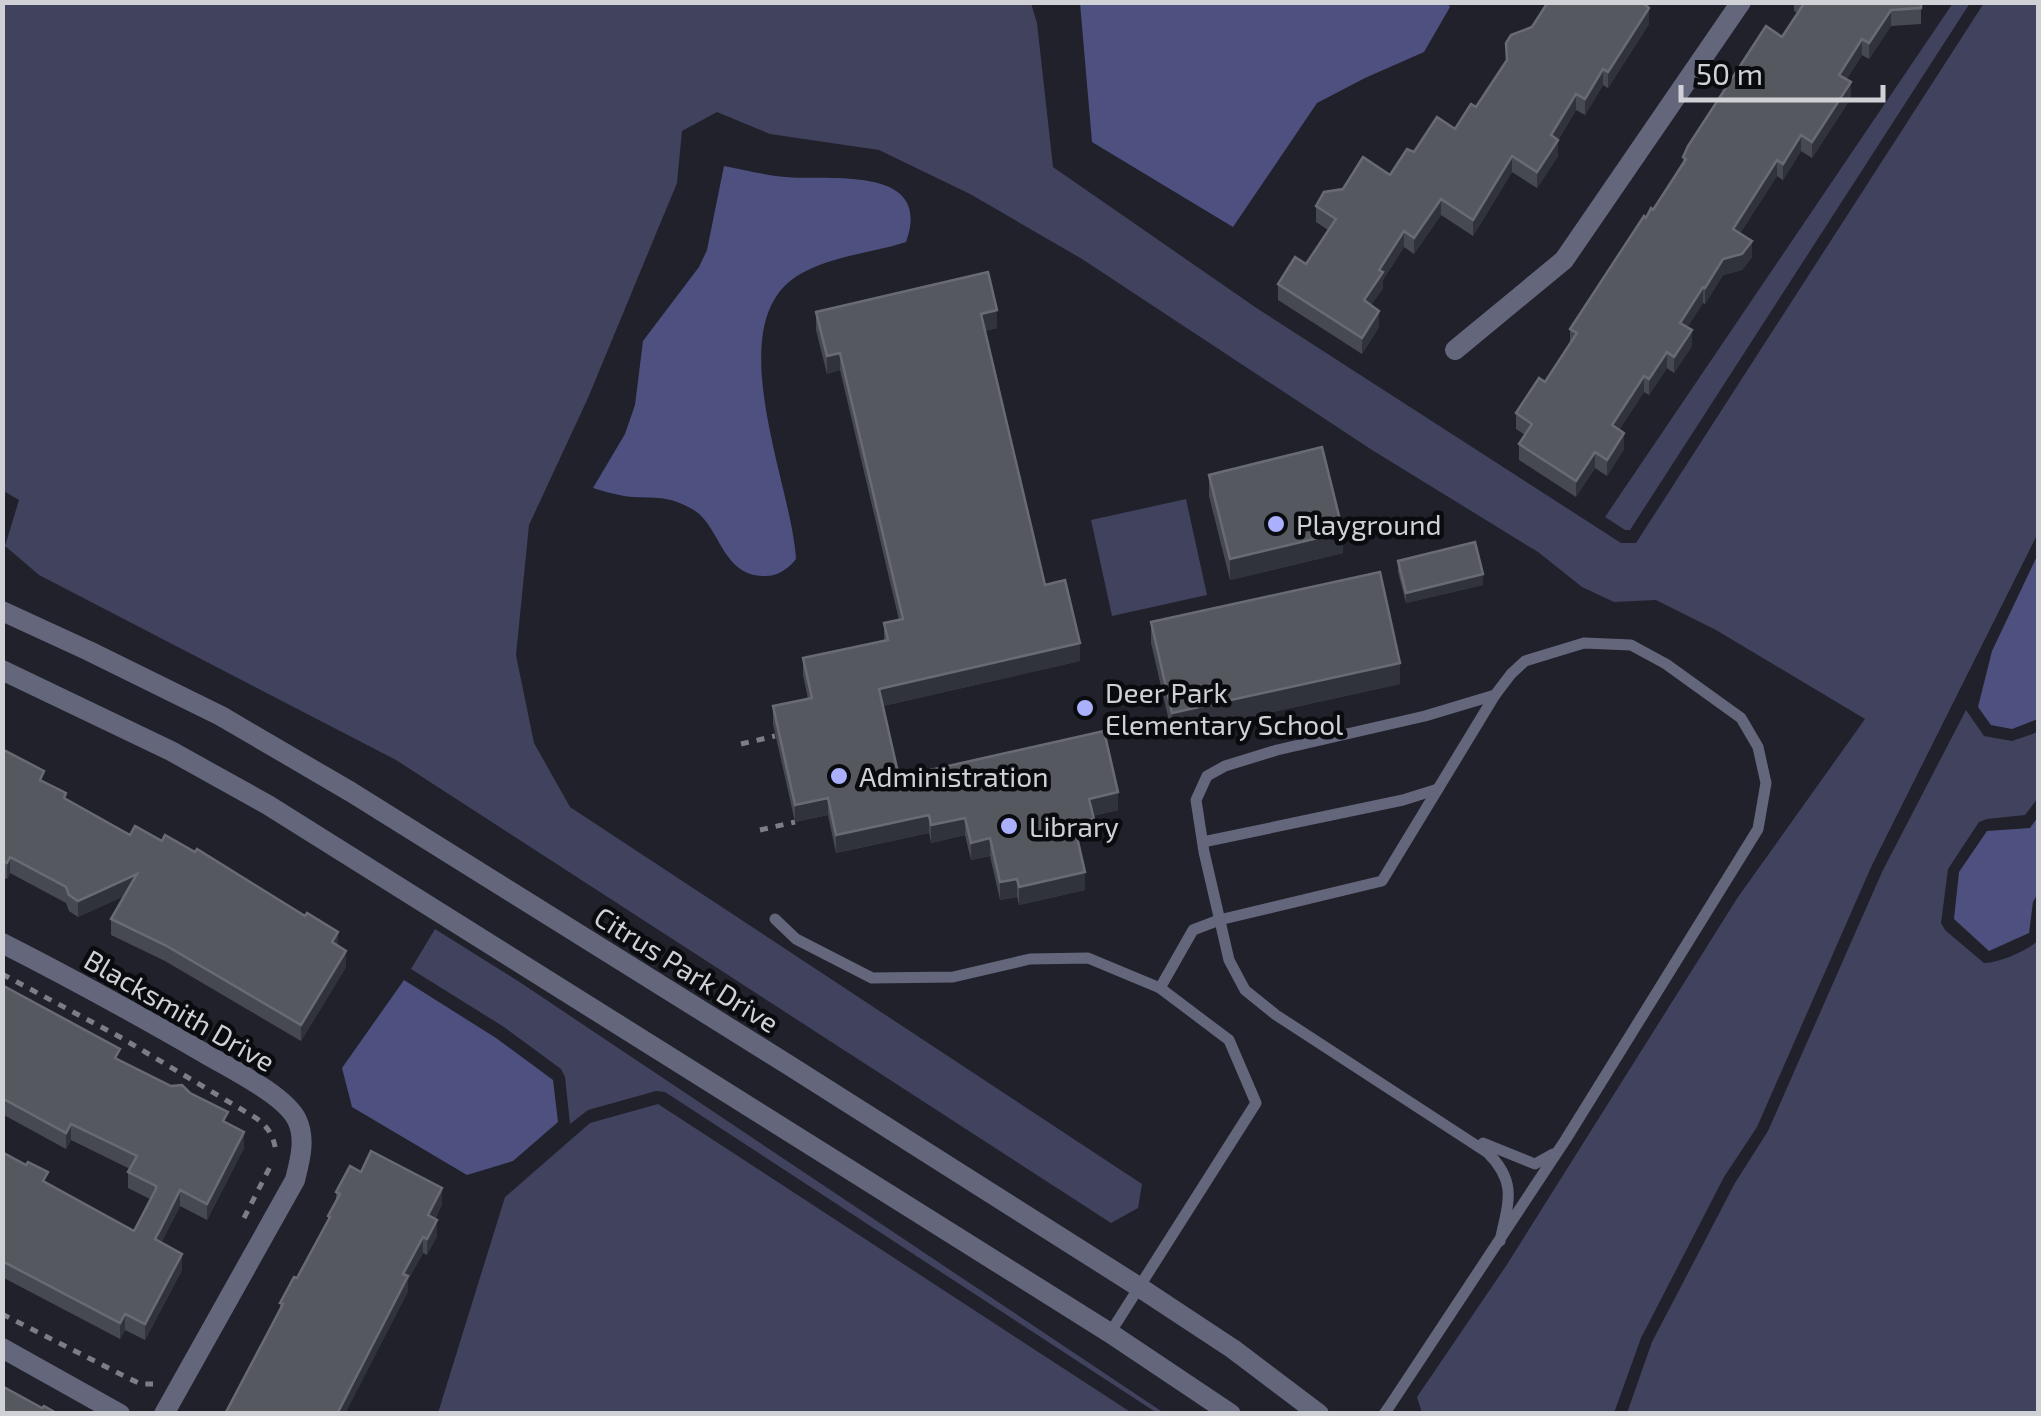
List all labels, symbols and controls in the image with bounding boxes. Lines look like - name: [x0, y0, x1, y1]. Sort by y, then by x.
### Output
- scale bar: [1681, 40, 1884, 102]
- text: 50 m: [1696, 55, 1763, 91]
- place label: Playground: [1296, 507, 1442, 541]
- marker: Playground: [1265, 513, 1287, 535]
- place label: Deer Park Elementary School: [1105, 675, 1344, 741]
- marker: Deer Park Elementary School: [1074, 697, 1096, 719]
- place label: Administration: [859, 759, 1048, 793]
- marker: Administration: [828, 765, 850, 787]
- place label: Library: [1029, 809, 1119, 843]
- marker: Library: [998, 815, 1020, 837]
- street label: Citrus Park Drive: [589, 899, 785, 1039]
- street label: Blacksmith Drive: [79, 942, 281, 1078]

